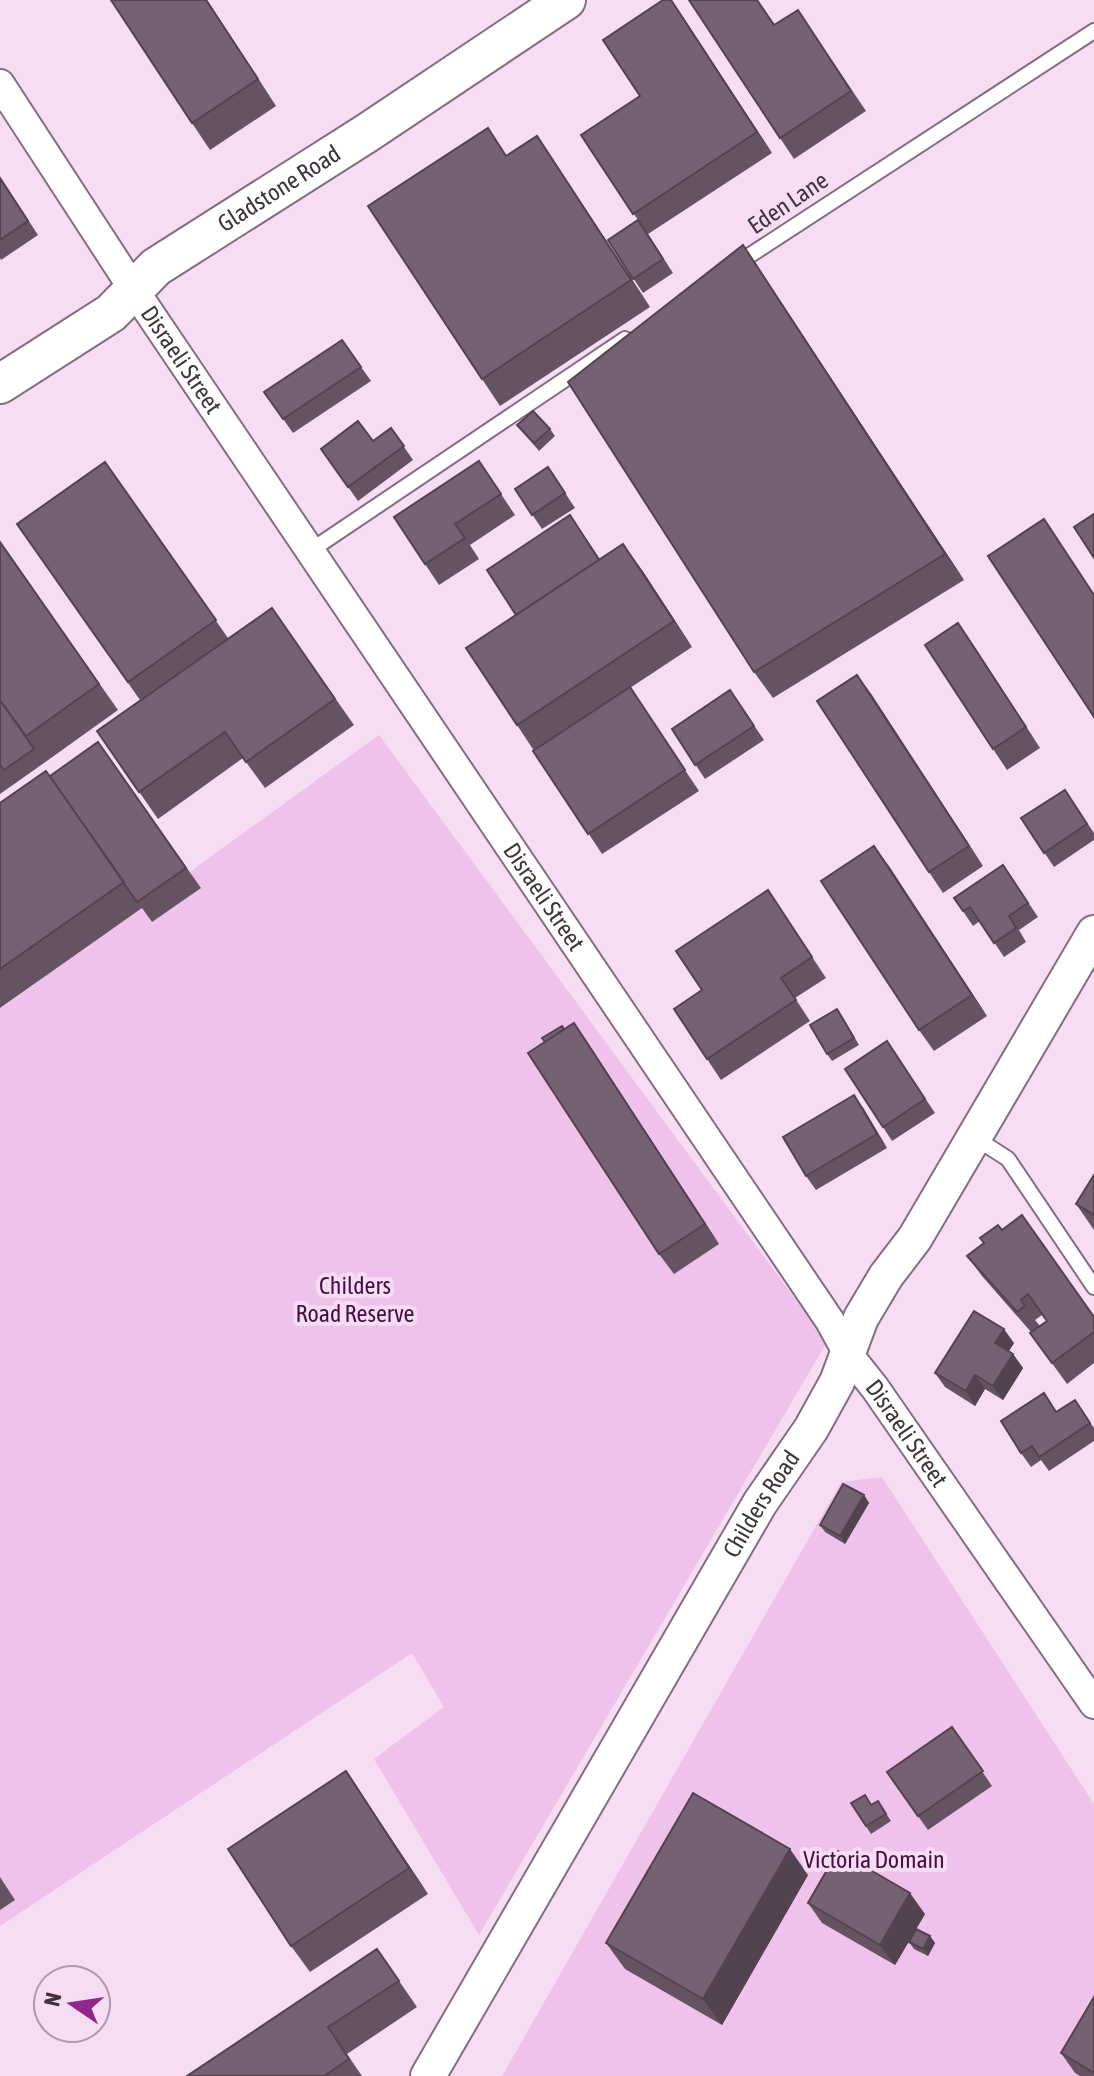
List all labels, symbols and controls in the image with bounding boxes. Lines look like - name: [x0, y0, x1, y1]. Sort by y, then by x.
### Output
- street label: Gladstone Road: [213, 139, 345, 237]
- street label: Eden Lane: [743, 166, 833, 239]
- street label: Disraeli Street: [136, 301, 227, 419]
- street label: Disraeli Street: [498, 838, 590, 956]
- park label: Childers Road Reserve: [296, 1272, 415, 1327]
- street label: Disraeli Street: [861, 1374, 953, 1492]
- street label: Childers Road: [717, 1445, 805, 1562]
- park label: Victoria Domain: [803, 1846, 945, 1873]
- north arrow: [32, 1964, 112, 2044]
- text: N: [38, 1990, 67, 2009]

